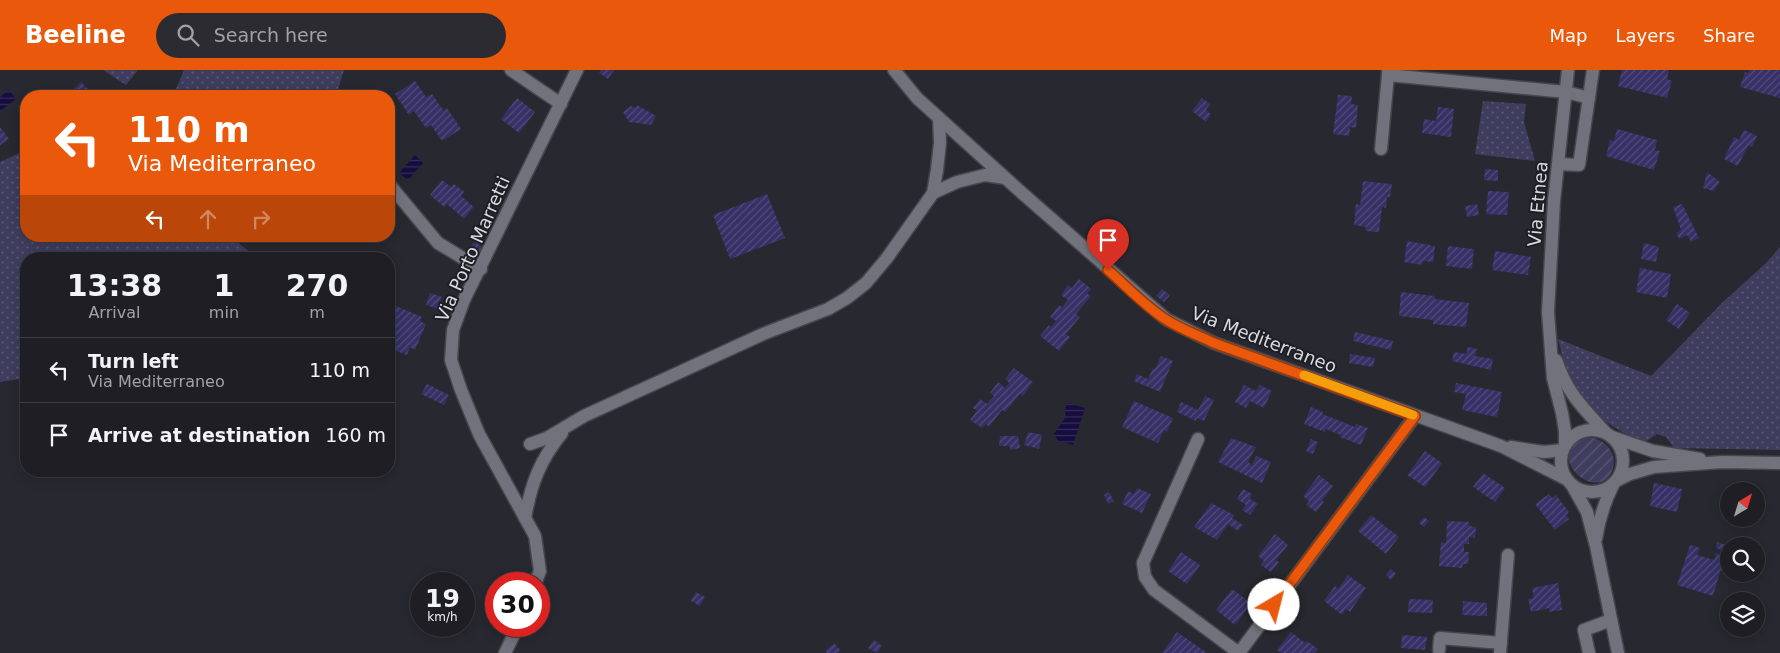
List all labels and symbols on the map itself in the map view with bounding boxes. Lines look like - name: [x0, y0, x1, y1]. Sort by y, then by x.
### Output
- street label: Via Etnea: [1523, 160, 1552, 248]
- street label: Via Porto Marretti: [431, 173, 514, 325]
- pin: [1087, 219, 1129, 270]
- street label: Via Mediterraneo: [1189, 302, 1340, 377]
- north arrow: [1720, 482, 1765, 528]
- speed limit sign: 30: [485, 572, 550, 637]
- position arrow: [1247, 578, 1299, 630]

